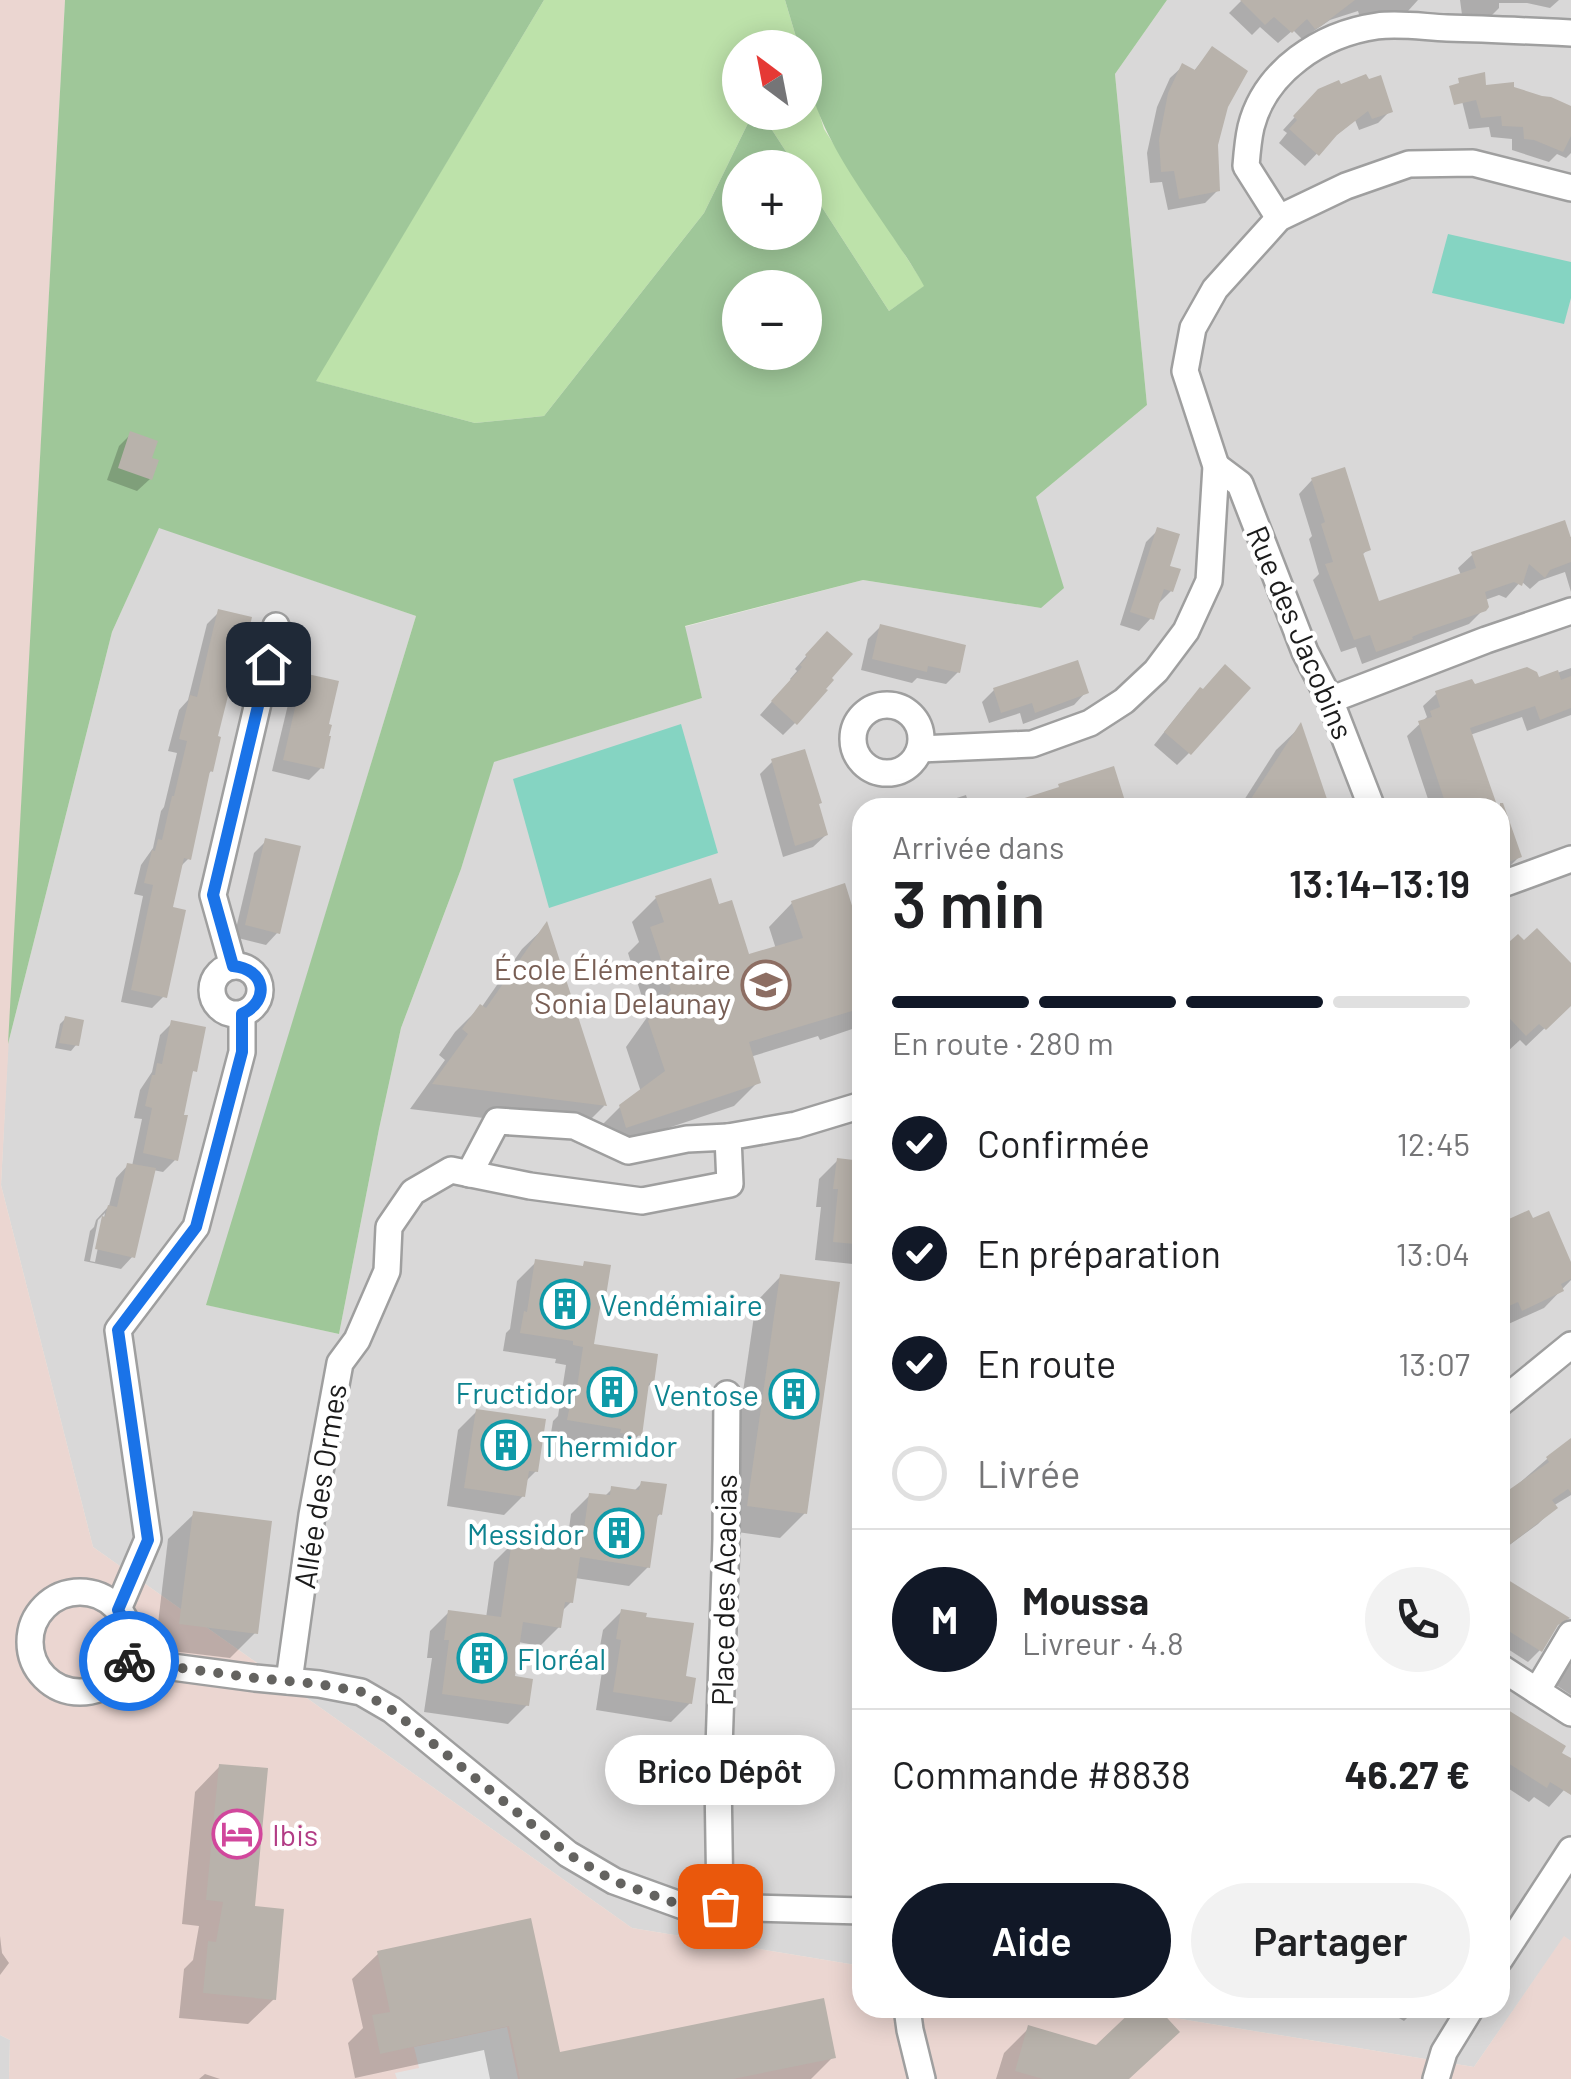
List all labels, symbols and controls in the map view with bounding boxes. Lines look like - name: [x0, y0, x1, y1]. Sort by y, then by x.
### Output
- north arrow: [722, 30, 822, 130]
- map controls: [722, 30, 822, 370]
- button: +: [722, 150, 822, 250]
- button: −: [722, 270, 822, 370]
- street label: Rue des Jacobins: [1240, 520, 1362, 744]
- pin: [226, 622, 311, 707]
- icon: home: [241, 637, 296, 692]
- text: Arrivée dans: [892, 827, 1065, 865]
- text: 13:14–13:19: [1289, 860, 1470, 906]
- text: 3 min: [892, 863, 1045, 941]
- place label: École Élémentaire Sonia Delaunay: [494, 950, 731, 1020]
- school or university icon: École Élémentaire Sonia Delaunay: [740, 959, 792, 1011]
- text: En route · 280 m: [892, 1023, 1114, 1061]
- icon: check: [892, 1116, 947, 1171]
- text: Confirmée: [977, 1120, 1150, 1166]
- text: 12:45: [1397, 1124, 1470, 1162]
- icon: check: [892, 1226, 947, 1281]
- text: En préparation: [977, 1230, 1221, 1276]
- text: 13:04: [1396, 1234, 1470, 1272]
- building icon: Vendémiaire: [539, 1278, 591, 1330]
- place label: Vendémiaire: [600, 1286, 763, 1322]
- icon: check: [892, 1336, 947, 1391]
- text: En route: [977, 1340, 1116, 1386]
- text: 13:07: [1398, 1344, 1470, 1382]
- building icon: Fructidor: [586, 1366, 638, 1418]
- building icon: Ventose: [768, 1368, 820, 1420]
- place label: Fructidor: [456, 1374, 577, 1410]
- place label: Ventose: [653, 1376, 759, 1412]
- street label: Allée des Ormes: [285, 1381, 353, 1591]
- building icon: Thermidor: [480, 1419, 532, 1471]
- place label: Thermidor: [541, 1427, 677, 1463]
- text: Livrée: [977, 1450, 1080, 1496]
- street label: Place des Acacias: [703, 1474, 743, 1706]
- building icon: Messidor: [593, 1507, 645, 1559]
- place label: Messidor: [467, 1515, 584, 1551]
- button: phone: [1365, 1567, 1470, 1672]
- text: Moussa: [1022, 1577, 1149, 1623]
- text: M: [931, 1596, 958, 1642]
- courier: [79, 1611, 179, 1711]
- text: Livreur · 4.8: [1022, 1623, 1184, 1661]
- building icon: Floréal: [456, 1632, 508, 1684]
- icon: bike: [102, 1634, 157, 1689]
- place label: Floréal: [517, 1640, 606, 1676]
- callout: Brico Dépôt: [605, 1736, 835, 1806]
- text: Brico Dépôt: [637, 1751, 803, 1789]
- text: Commande #8838: [892, 1751, 1191, 1797]
- text: 46.27 €: [1345, 1751, 1470, 1797]
- hotel icon: Ibis: [211, 1808, 263, 1860]
- place label: Ibis: [272, 1816, 318, 1852]
- pin: [678, 1864, 763, 1949]
- icon: bag: [693, 1879, 748, 1934]
- button: Aide: [892, 1883, 1171, 1998]
- button: Partager: [1191, 1883, 1470, 1998]

